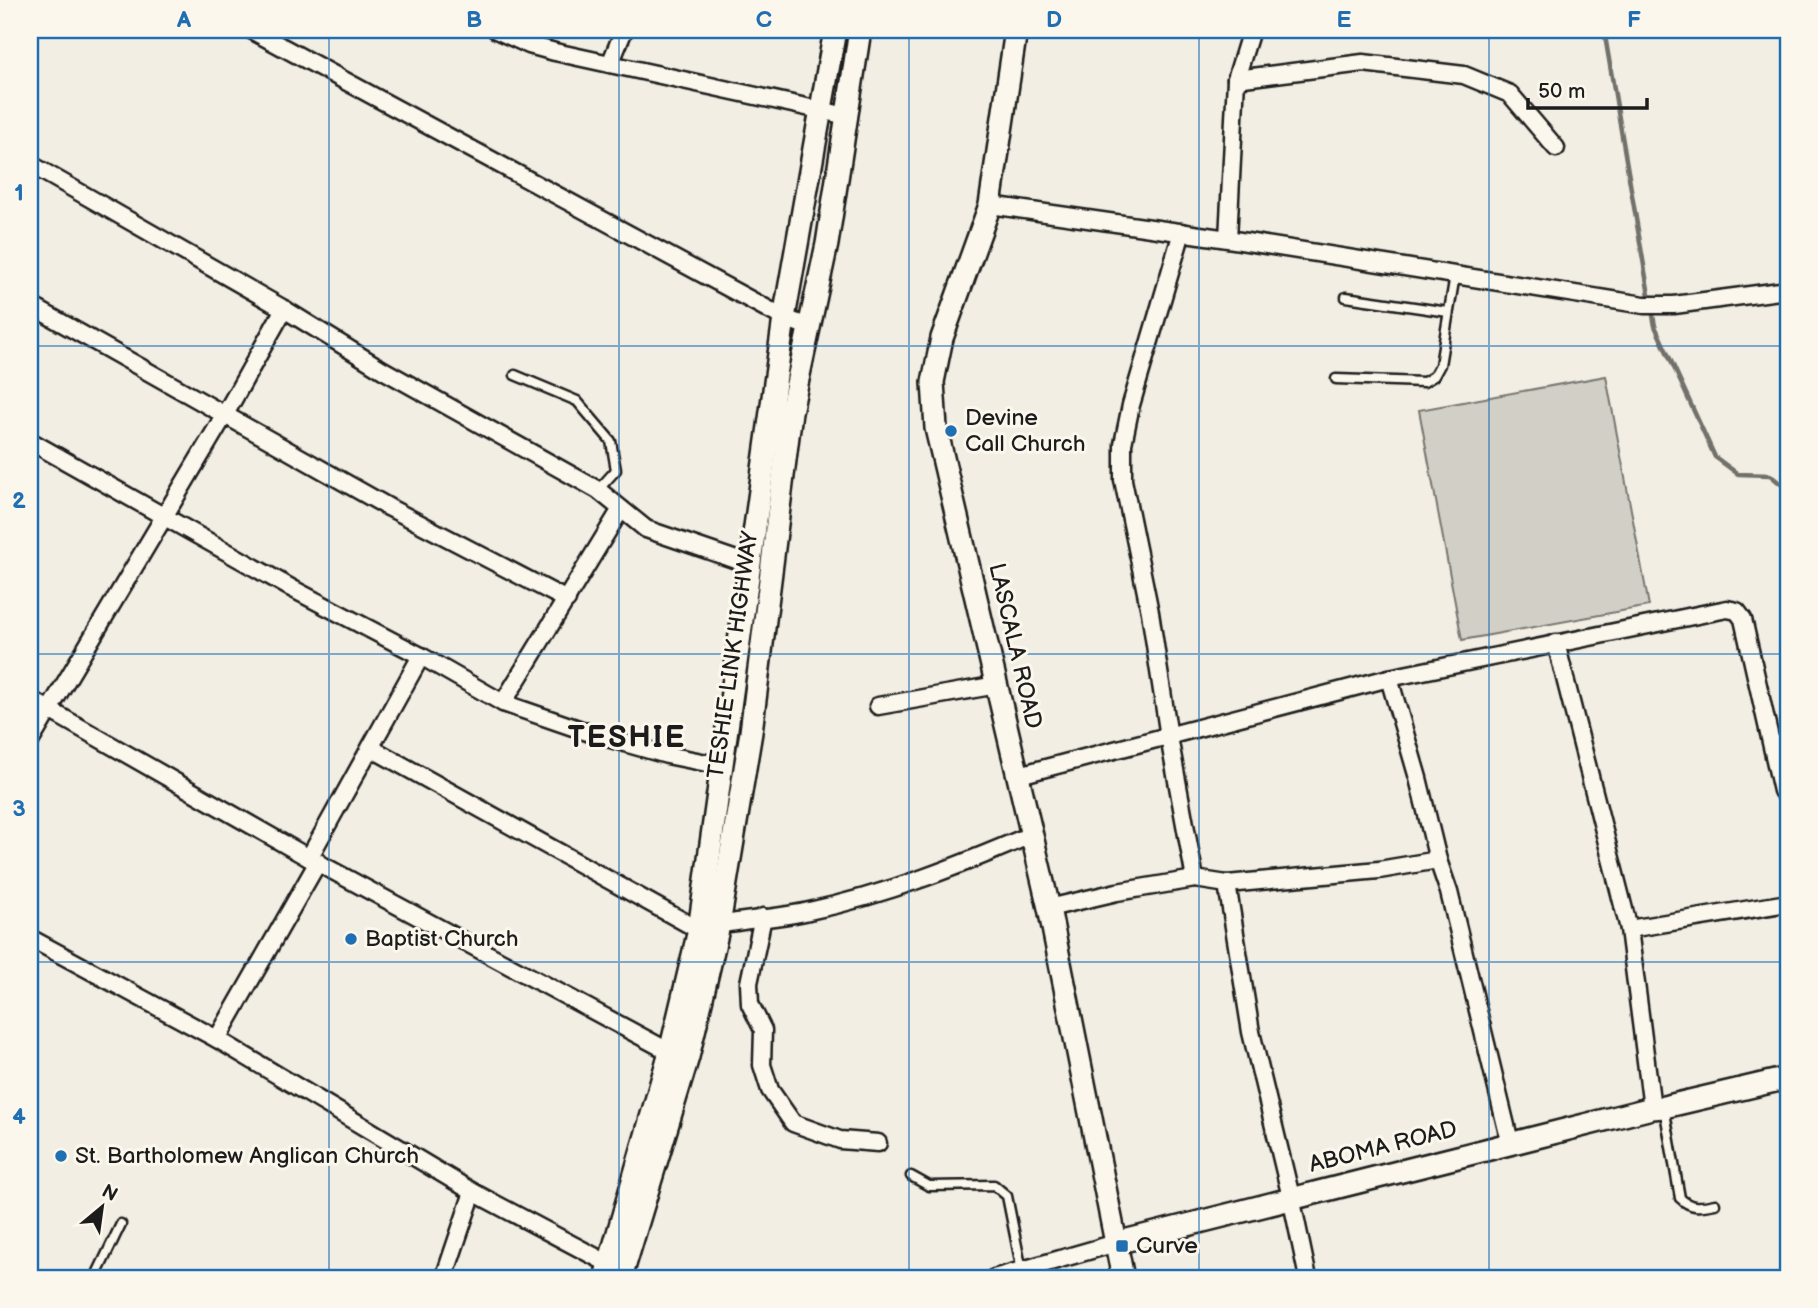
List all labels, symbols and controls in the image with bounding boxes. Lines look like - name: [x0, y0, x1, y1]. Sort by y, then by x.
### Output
- text: A: [176, 6, 192, 34]
- text: B: [466, 6, 482, 34]
- text: C: [756, 6, 772, 34]
- text: D: [1046, 6, 1062, 34]
- text: E: [1337, 6, 1352, 34]
- text: F: [1627, 6, 1641, 34]
- scale bar: [1528, 66, 1646, 110]
- text: 50 m: [1538, 79, 1585, 104]
- text: 1: [14, 179, 24, 207]
- place label: Devine Call Church: [965, 404, 1085, 458]
- marker: Devine Call Church: [943, 423, 959, 439]
- text: 2: [12, 487, 26, 515]
- street label: TESHIE LINK HIGHWAY: [702, 529, 764, 781]
- street label: LASCALA ROAD: [982, 560, 1048, 732]
- district label: TESHIE: [568, 720, 686, 756]
- text: 3: [12, 795, 26, 823]
- place label: Baptist Church: [365, 925, 519, 953]
- marker: Baptist Church: [343, 931, 359, 947]
- text: 4: [12, 1103, 26, 1131]
- street label: ABOMA ROAD: [1306, 1115, 1460, 1179]
- place label: St. Bartholomew Anglican Church: [75, 1142, 419, 1170]
- marker: St. Bartholomew Anglican Church: [53, 1148, 69, 1164]
- north arrow: [66, 1172, 136, 1242]
- text: N: [98, 1180, 121, 1207]
- place label: Curve: [1136, 1232, 1198, 1260]
- marker: Curve: [1114, 1238, 1130, 1254]

